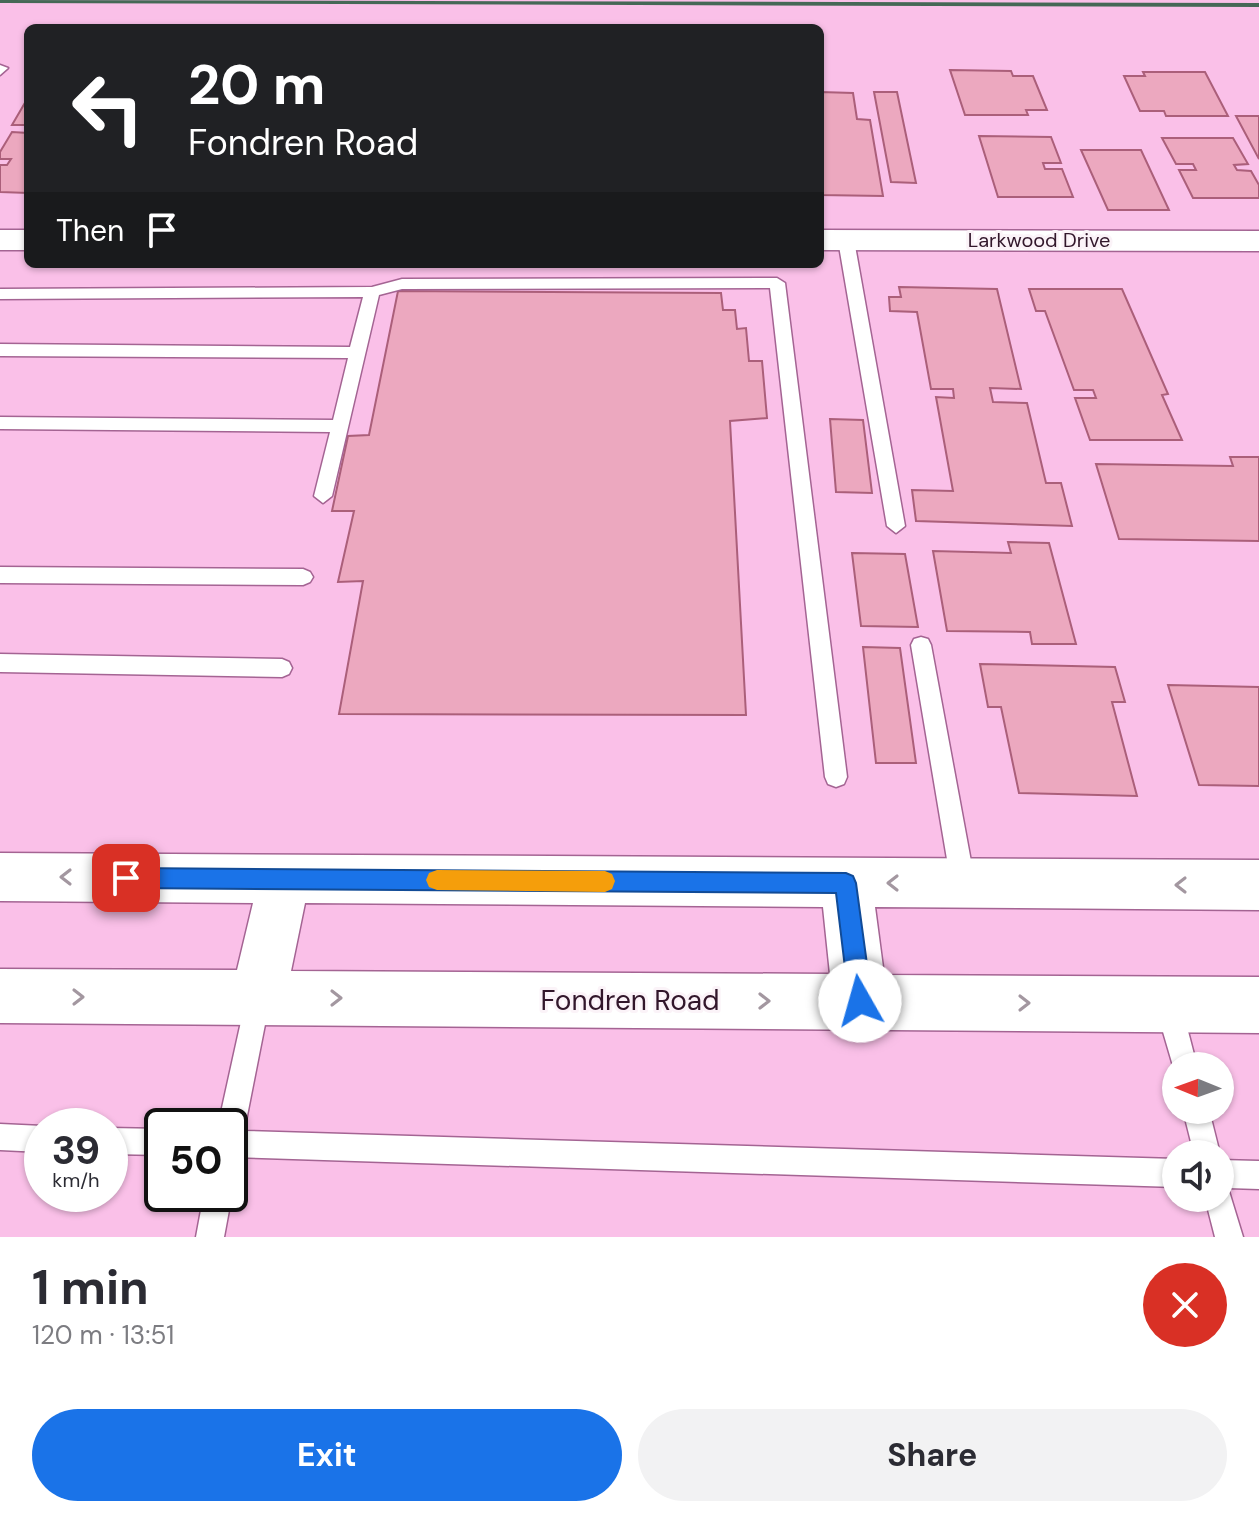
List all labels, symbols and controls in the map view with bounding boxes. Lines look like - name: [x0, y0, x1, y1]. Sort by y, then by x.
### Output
- text: 20 m: [188, 48, 325, 121]
- icon: left: [56, 56, 160, 160]
- text: Fondren Road: [188, 119, 418, 166]
- icon: arrive: [140, 208, 184, 252]
- text: Then: [56, 211, 124, 250]
- street label: Larkwood Drive: [968, 227, 1110, 253]
- pin: [92, 844, 160, 912]
- icon: arrive: [104, 856, 148, 900]
- one-way arrow: [59, 868, 72, 886]
- one-way arrow: [886, 874, 899, 892]
- one-way arrow: [1174, 876, 1187, 894]
- position arrow: [818, 959, 902, 1043]
- street label: Fondren Road: [540, 982, 720, 1019]
- one-way arrow: [72, 988, 85, 1006]
- one-way arrow: [330, 989, 343, 1007]
- one-way arrow: [758, 992, 771, 1010]
- one-way arrow: [1018, 994, 1031, 1012]
- north arrow: [1162, 1052, 1234, 1124]
- map controls: [1162, 1052, 1234, 1212]
- speed limit sign: 50: [144, 1108, 248, 1212]
- text: 39: [52, 1124, 100, 1176]
- button: sound: [1162, 1140, 1234, 1212]
- text: km/h: [52, 1167, 100, 1193]
- text: 1 min: [32, 1256, 149, 1319]
- button: close: [1143, 1263, 1227, 1347]
- text: 120 m · 13:51: [32, 1318, 174, 1352]
- button: Exit: [32, 1409, 622, 1501]
- button: Share: [638, 1409, 1227, 1501]

